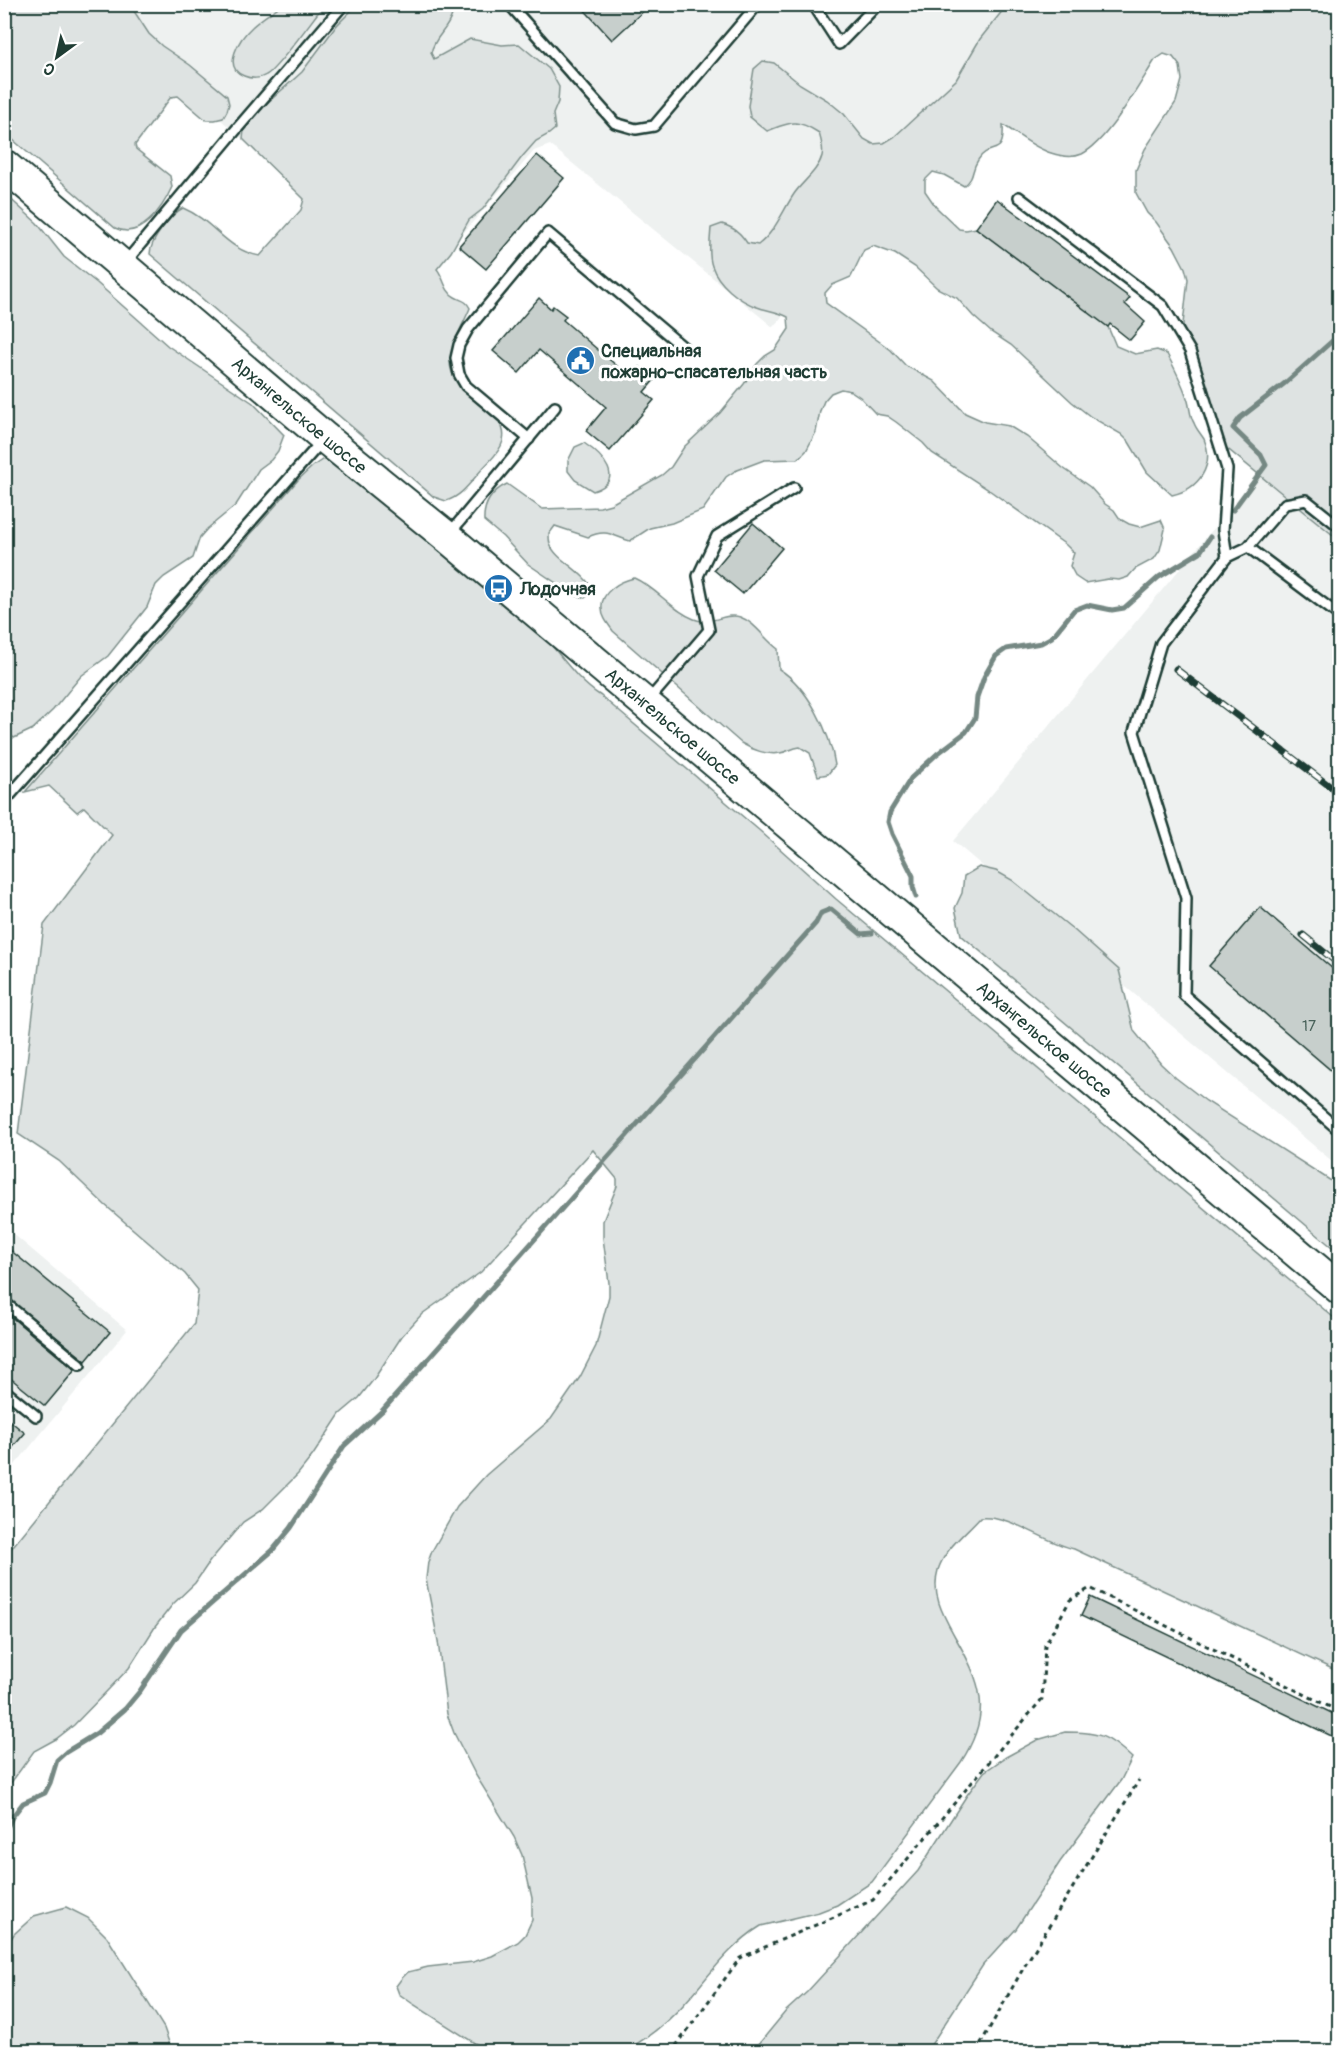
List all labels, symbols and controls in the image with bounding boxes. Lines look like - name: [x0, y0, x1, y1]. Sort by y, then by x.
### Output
- north arrow: [27, 27, 87, 87]
- text: С: [40, 58, 59, 80]
- place label: Специальная пожарно-спасательная часть: [601, 340, 828, 384]
- public building icon: Специальная пожарно-спасательная часть: [564, 345, 596, 377]
- street label: Архангельское шоссе: [226, 352, 371, 479]
- bus stop icon: Лодочная: [483, 573, 515, 605]
- place label: Лодочная: [519, 578, 596, 601]
- street label: Архангельское шоссе: [600, 663, 745, 790]
- street label: Архангельское шоссе: [971, 976, 1116, 1104]
- house number: 17: [1302, 1017, 1316, 1036]

